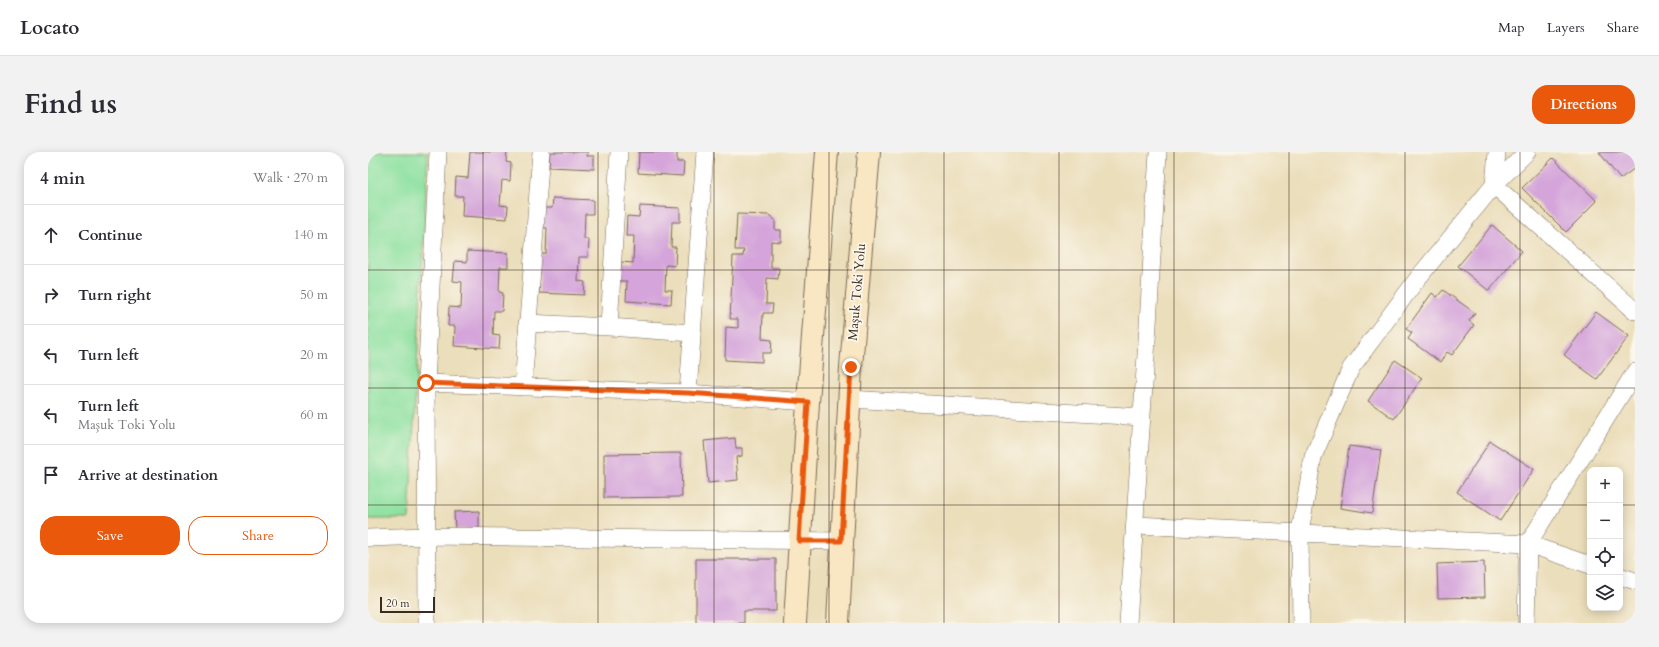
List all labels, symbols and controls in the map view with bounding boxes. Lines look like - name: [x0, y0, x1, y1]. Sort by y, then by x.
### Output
- text: Locato: [20, 15, 79, 41]
- text: Map: [1498, 18, 1525, 37]
- text: Layers: [1547, 18, 1585, 37]
- text: Share: [1607, 18, 1639, 37]
- text: Find us: [24, 85, 117, 123]
- button: Directions: [1532, 85, 1635, 124]
- text: 4 min: [40, 167, 85, 190]
- text: Walk · 270 m: [253, 169, 328, 187]
- icon: ahead: [40, 224, 62, 246]
- text: Continue: [78, 225, 143, 245]
- text: 140 m: [294, 226, 328, 244]
- street label: Maşuk Toki Yolu: [844, 243, 870, 341]
- icon: right: [40, 284, 62, 306]
- text: Turn right: [78, 285, 151, 305]
- text: 50 m: [300, 286, 328, 304]
- icon: left: [40, 344, 62, 366]
- text: Turn left: [78, 345, 139, 365]
- text: 20 m: [300, 346, 328, 364]
- route end: [842, 358, 860, 376]
- route start: [417, 374, 435, 392]
- text: Turn left: [78, 396, 139, 416]
- icon: left: [40, 404, 62, 426]
- text: 60 m: [300, 406, 328, 424]
- text: Maşuk Toki Yolu: [78, 416, 176, 434]
- icon: arrive: [40, 464, 62, 486]
- text: Arrive at destination: [78, 465, 218, 485]
- map controls: [1587, 467, 1623, 611]
- button: +: [1587, 467, 1623, 503]
- button: −: [1587, 503, 1623, 539]
- button: Save: [40, 516, 180, 555]
- button: Share: [188, 516, 328, 555]
- button: locate: [1587, 539, 1623, 575]
- button: layers: [1587, 575, 1623, 611]
- scale bar: [380, 595, 435, 614]
- text: 20 m: [386, 596, 410, 611]

